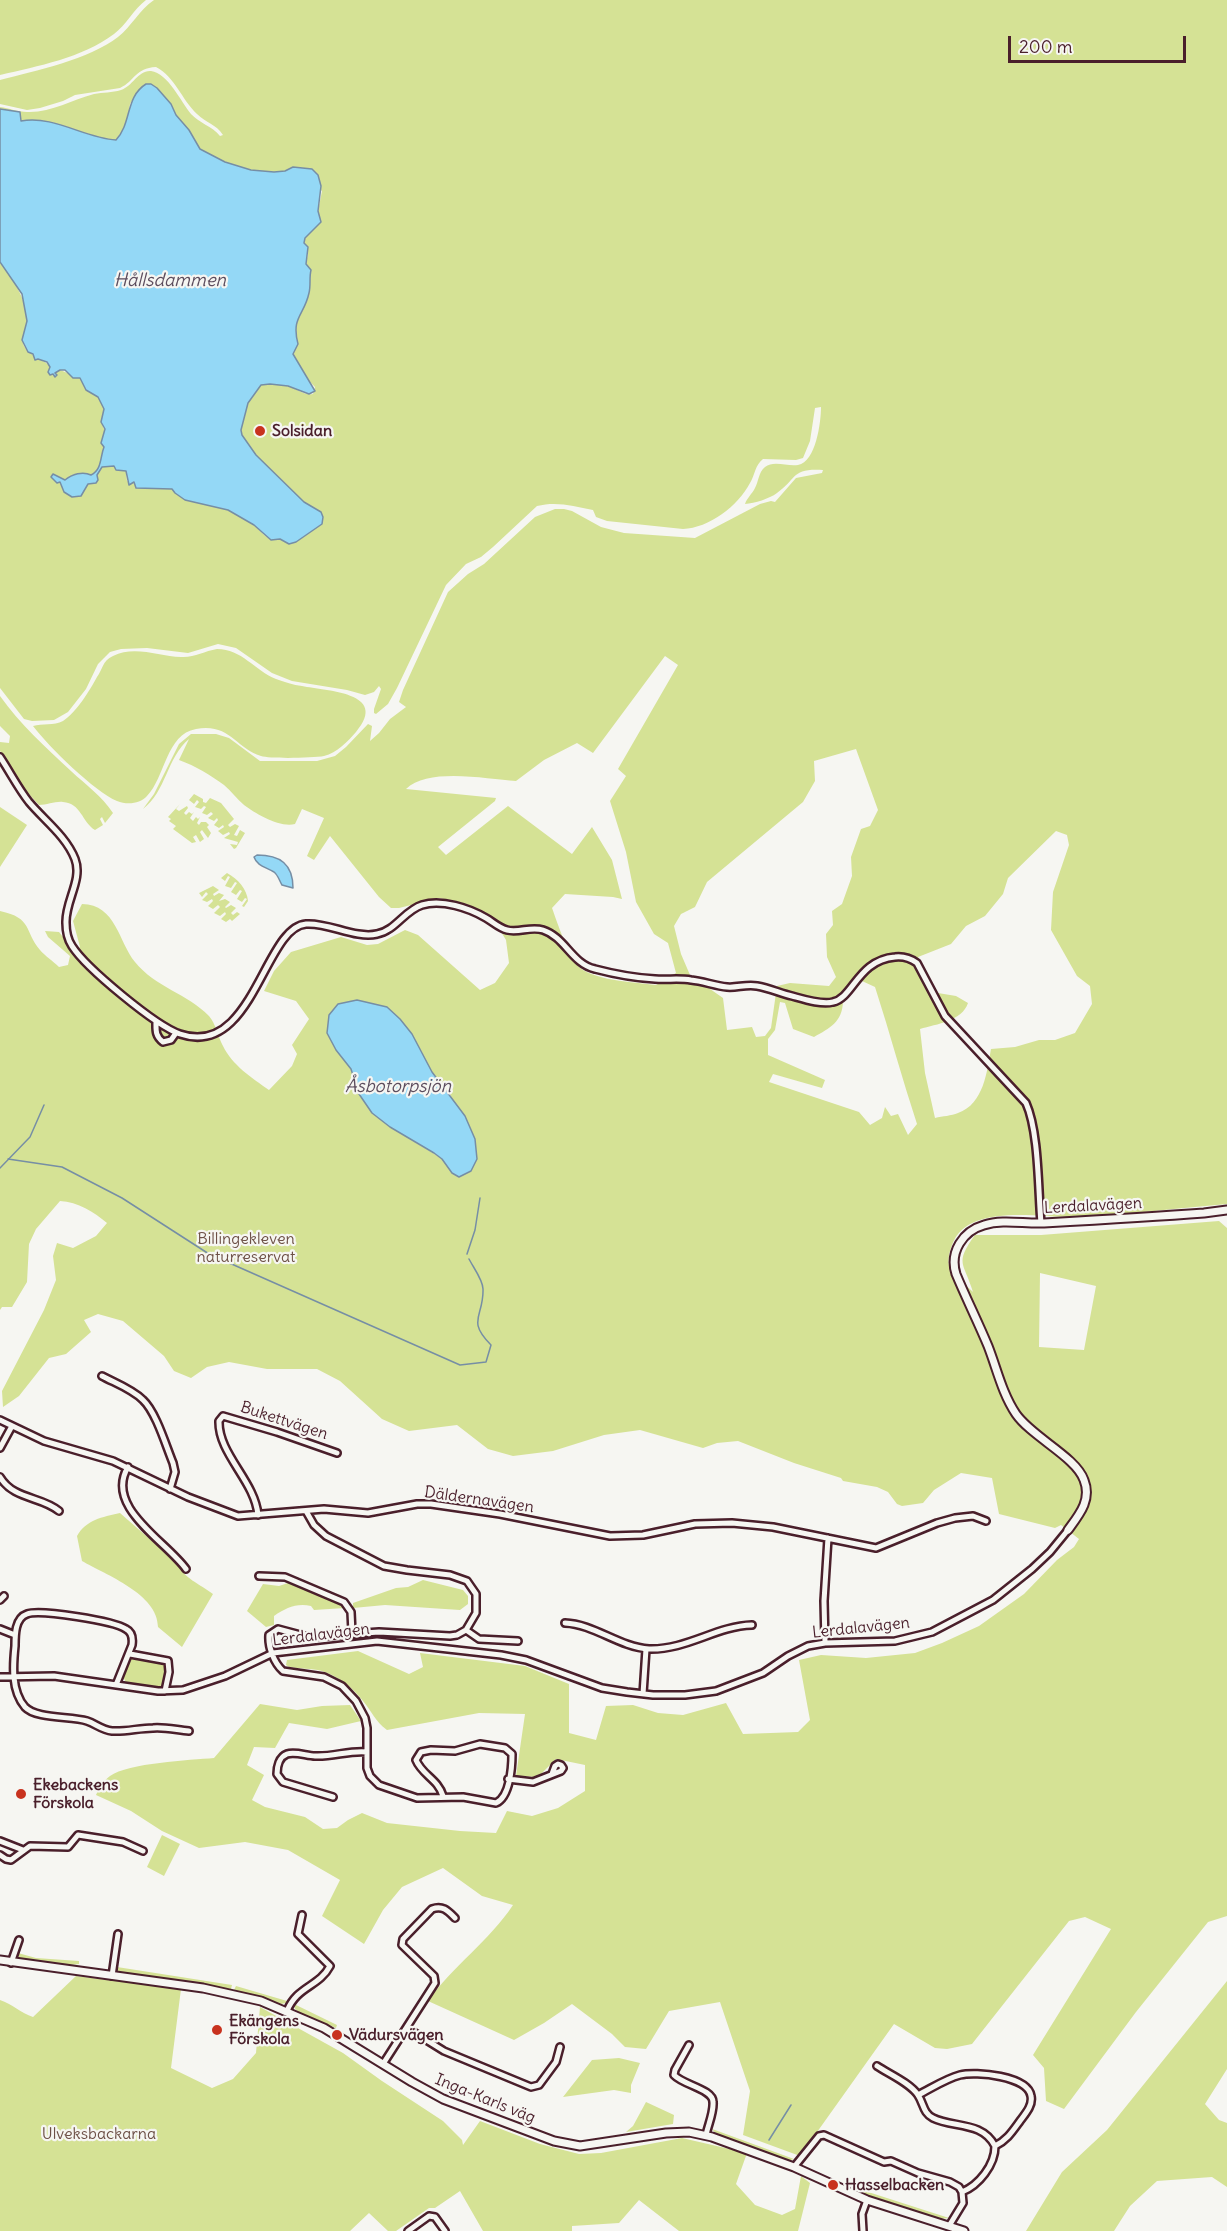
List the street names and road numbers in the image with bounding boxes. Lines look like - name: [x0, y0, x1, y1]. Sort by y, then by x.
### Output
- street label: Lerdalavägen: [1044, 1194, 1142, 1218]
- street label: Bukettvägen: [238, 1398, 330, 1444]
- street label: Däldernavägen: [423, 1483, 535, 1517]
- street label: Lerdalavägen: [811, 1613, 911, 1643]
- street label: Lerdalavägen: [271, 1619, 371, 1651]
- street label: Inga-Karls väg: [432, 2070, 538, 2128]

